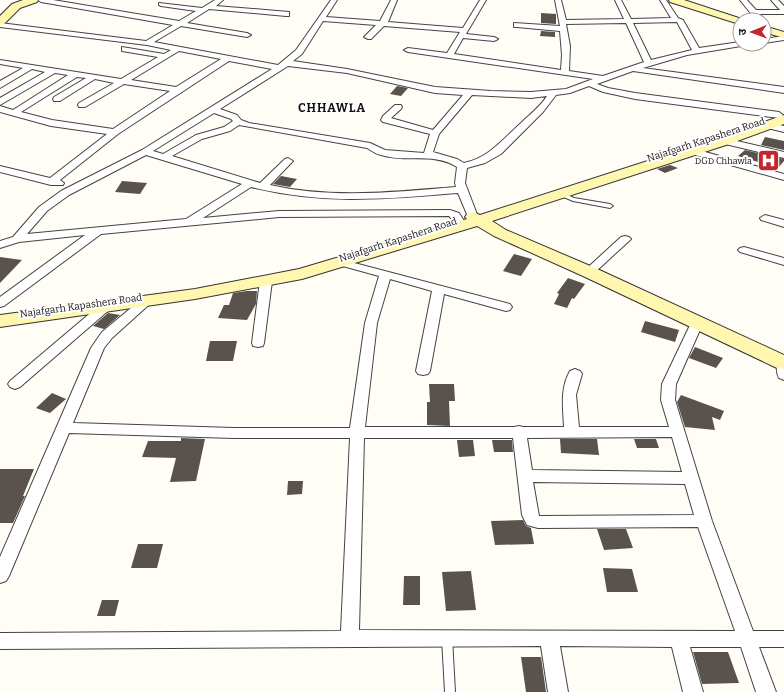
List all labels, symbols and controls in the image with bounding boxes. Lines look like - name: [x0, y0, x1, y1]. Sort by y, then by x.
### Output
- north arrow: [732, 12, 772, 52]
- text: उ: [736, 28, 749, 35]
- district label: CHHAWLA: [298, 101, 366, 115]
- street label: Najafgarh Kapashera Road: [645, 115, 767, 165]
- hospital icon: DGD Chhawla: [755, 148, 781, 174]
- place label: DGD Chhawla: [695, 156, 752, 166]
- street label: Najafgarh Kapashera Road: [337, 215, 459, 265]
- street label: Najafgarh Kapashera Road: [19, 291, 143, 321]

